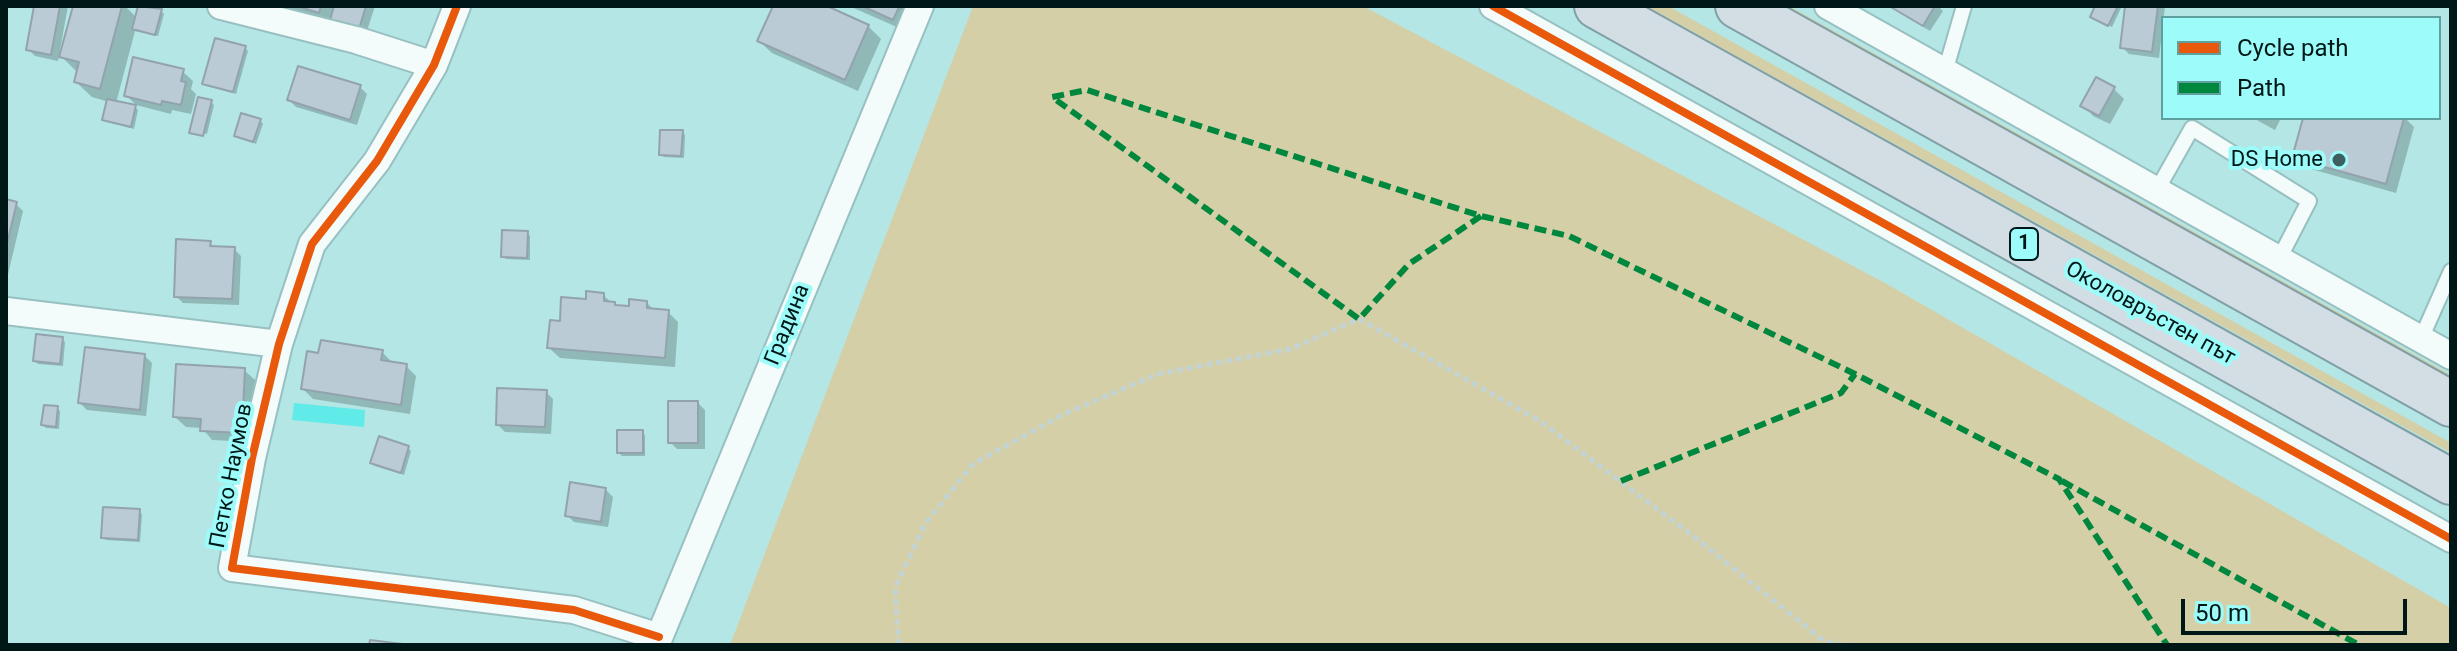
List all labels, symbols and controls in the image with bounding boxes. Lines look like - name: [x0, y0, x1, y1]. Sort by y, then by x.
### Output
- legend: [2161, 16, 2441, 120]
- text: Cycle path: [2237, 34, 2349, 62]
- text: Path: [2237, 74, 2286, 102]
- place label: DS Home: [2231, 147, 2323, 173]
- marker: DS Home: [2330, 151, 2348, 169]
- road number: 1: [2010, 228, 2038, 260]
- street label: Околовръстен път: [2060, 256, 2240, 372]
- street label: Градина: [760, 281, 816, 369]
- street label: Петко Наумов: [205, 401, 259, 551]
- scale bar: [2185, 583, 2411, 633]
- text: 50 m: [2195, 599, 2249, 627]

